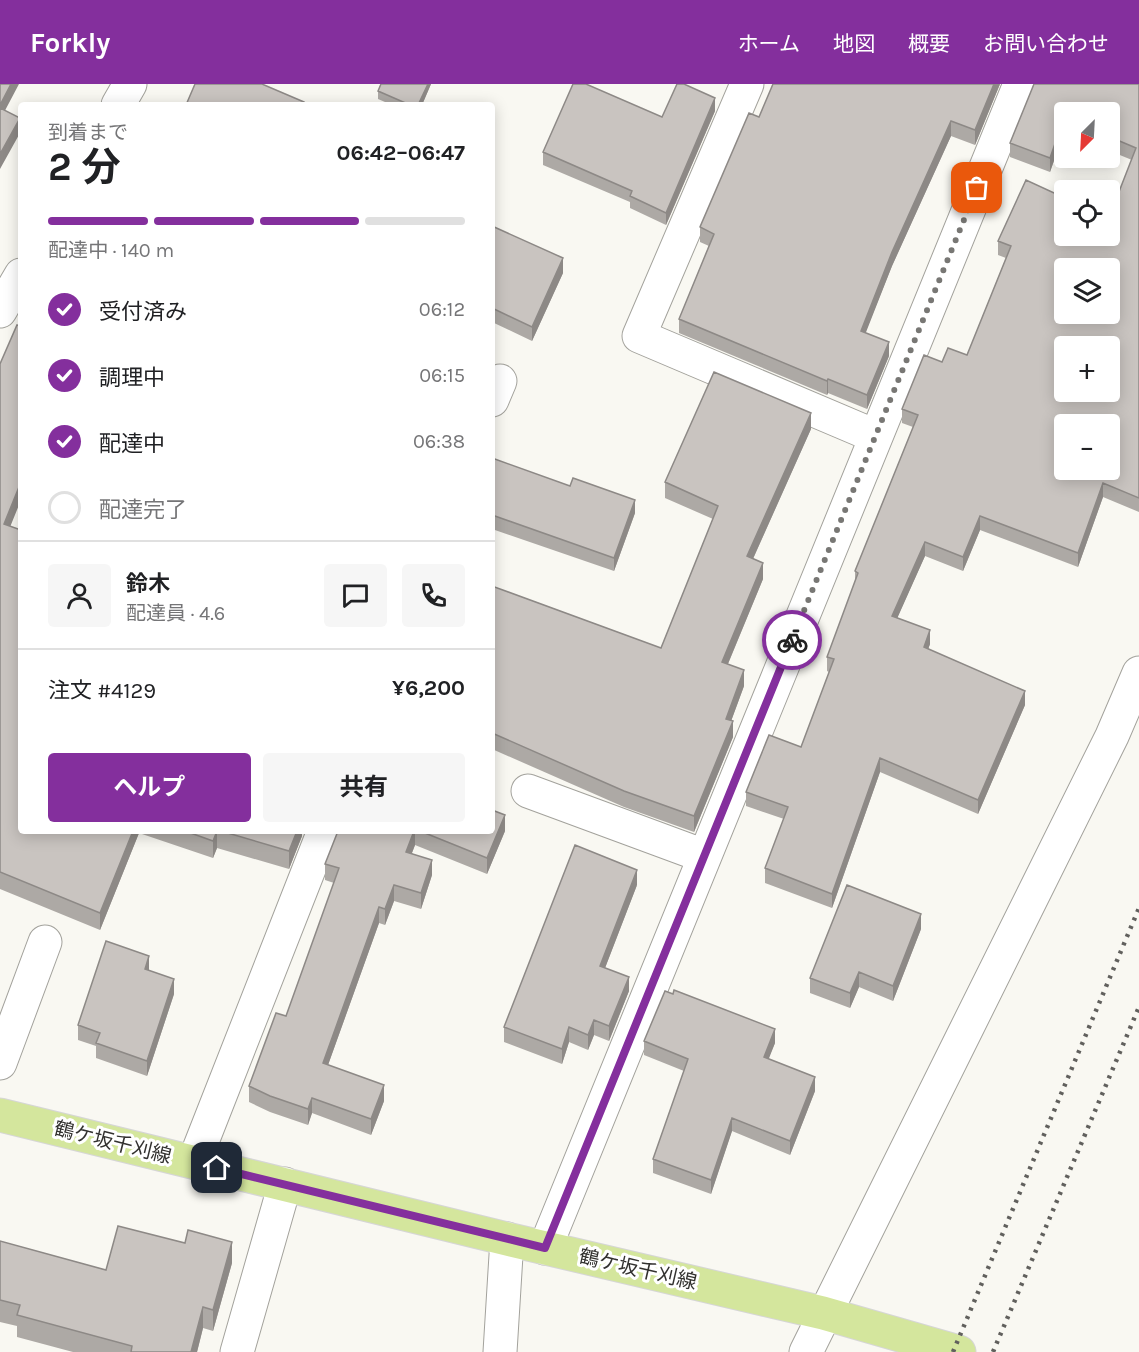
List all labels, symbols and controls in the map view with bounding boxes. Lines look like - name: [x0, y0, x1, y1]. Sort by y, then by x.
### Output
- text: Forkly: [30, 26, 110, 59]
- text: ホーム: [738, 32, 800, 56]
- text: 地図: [833, 32, 875, 56]
- text: 概要: [908, 32, 950, 56]
- text: お問い合わせ: [983, 32, 1109, 56]
- north arrow: [1054, 102, 1120, 168]
- map controls: [1054, 102, 1120, 480]
- text: 到着まで: [48, 121, 128, 144]
- text: 06:42–06:47: [337, 140, 465, 166]
- text: 2 分: [48, 144, 120, 190]
- pin: [951, 162, 1002, 213]
- icon: bag: [960, 171, 993, 204]
- button: locate: [1054, 180, 1120, 246]
- text: 配達中 · 140 m: [48, 239, 174, 262]
- button: layers: [1054, 258, 1120, 324]
- icon: check: [48, 293, 81, 326]
- text: 06:12: [419, 298, 465, 321]
- text: 受付済み: [99, 299, 187, 325]
- button: +: [1054, 336, 1120, 402]
- icon: check: [48, 359, 81, 392]
- text: 06:15: [419, 364, 465, 387]
- text: 調理中: [99, 365, 165, 391]
- button: −: [1054, 414, 1120, 480]
- icon: check: [48, 425, 81, 458]
- text: 06:38: [413, 430, 465, 453]
- text: 配達中: [99, 431, 165, 457]
- text: 配達完了: [99, 497, 187, 523]
- button: person: [48, 564, 111, 627]
- button: chat: [324, 564, 387, 627]
- button: phone: [402, 564, 465, 627]
- text: 鈴木: [126, 571, 170, 597]
- text: 配達員 · 4.6: [126, 602, 225, 625]
- courier: [762, 610, 822, 670]
- icon: bike: [776, 624, 809, 657]
- text: ¥6,200: [392, 675, 465, 701]
- text: 注文 #4129: [48, 678, 156, 704]
- button: ヘルプ: [48, 753, 251, 822]
- button: 共有: [263, 753, 465, 822]
- street label: 鶴ケ坂千刈線: [52, 1117, 174, 1168]
- pin: [191, 1142, 242, 1193]
- icon: home: [200, 1151, 233, 1184]
- street label: 鶴ケ坂千刈線: [577, 1245, 699, 1294]

